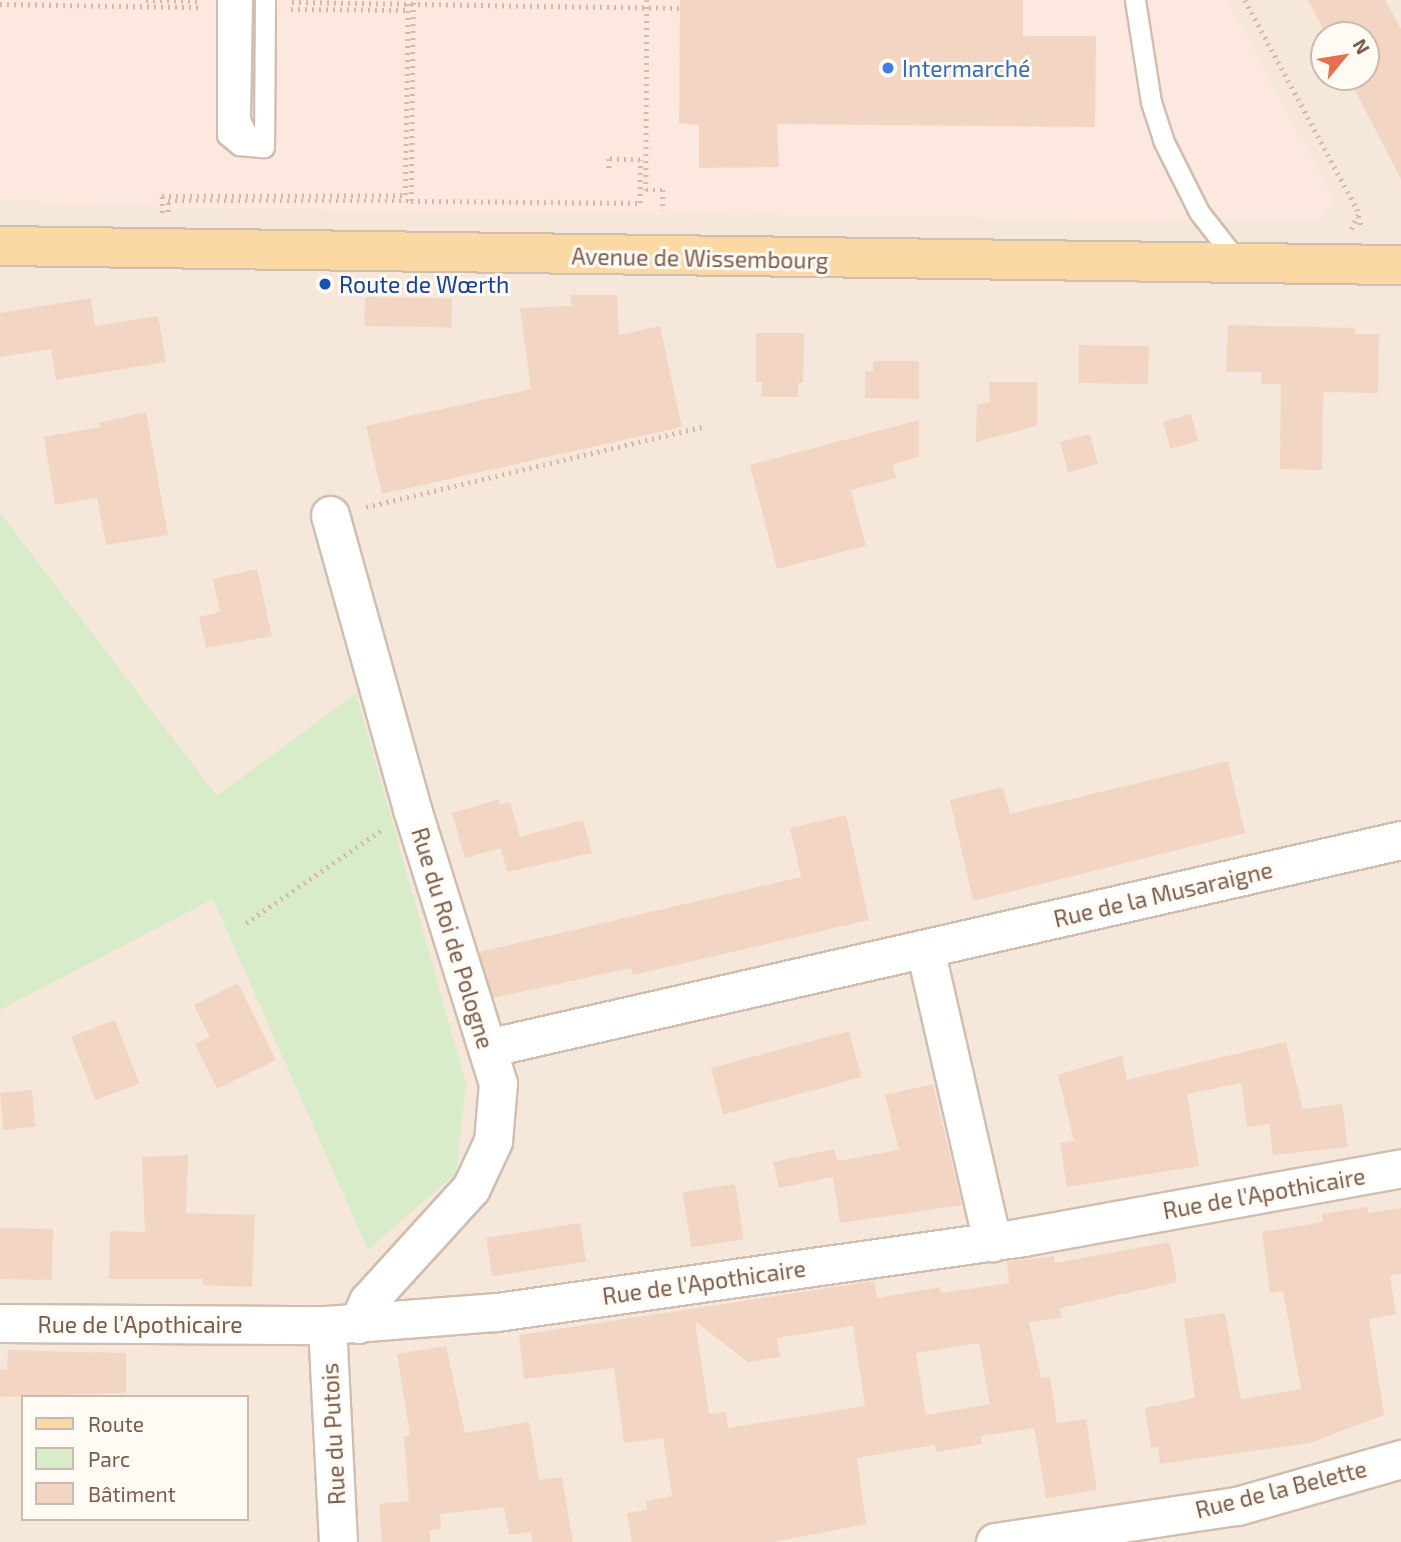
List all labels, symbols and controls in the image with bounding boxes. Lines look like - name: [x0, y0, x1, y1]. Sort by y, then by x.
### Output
- north arrow: [1310, 21, 1380, 91]
- text: N: [1348, 35, 1375, 58]
- place label: Intermarché: [902, 54, 1030, 82]
- marker: Intermarché: [880, 60, 896, 76]
- street label: Avenue de Wissembourg: [571, 242, 829, 274]
- place label: Route de Wœrth: [339, 270, 510, 298]
- marker: Route de Wœrth: [317, 276, 333, 292]
- street label: Rue du Roi de Pologne: [406, 824, 500, 1052]
- street label: Rue de la Musaraigne: [1051, 855, 1275, 933]
- street label: Rue de l'Apothicaire: [1161, 1162, 1367, 1224]
- street label: Rue de l'Apothicaire: [600, 1254, 808, 1310]
- street label: Rue de l'Apothicaire: [37, 1310, 243, 1338]
- street label: Rue du Putois: [316, 1362, 350, 1506]
- legend: [21, 1395, 248, 1521]
- text: Route: [88, 1411, 144, 1436]
- text: Parc: [88, 1446, 130, 1471]
- street label: Rue de la Belette: [1192, 1454, 1370, 1524]
- text: Bâtiment: [88, 1481, 176, 1506]

